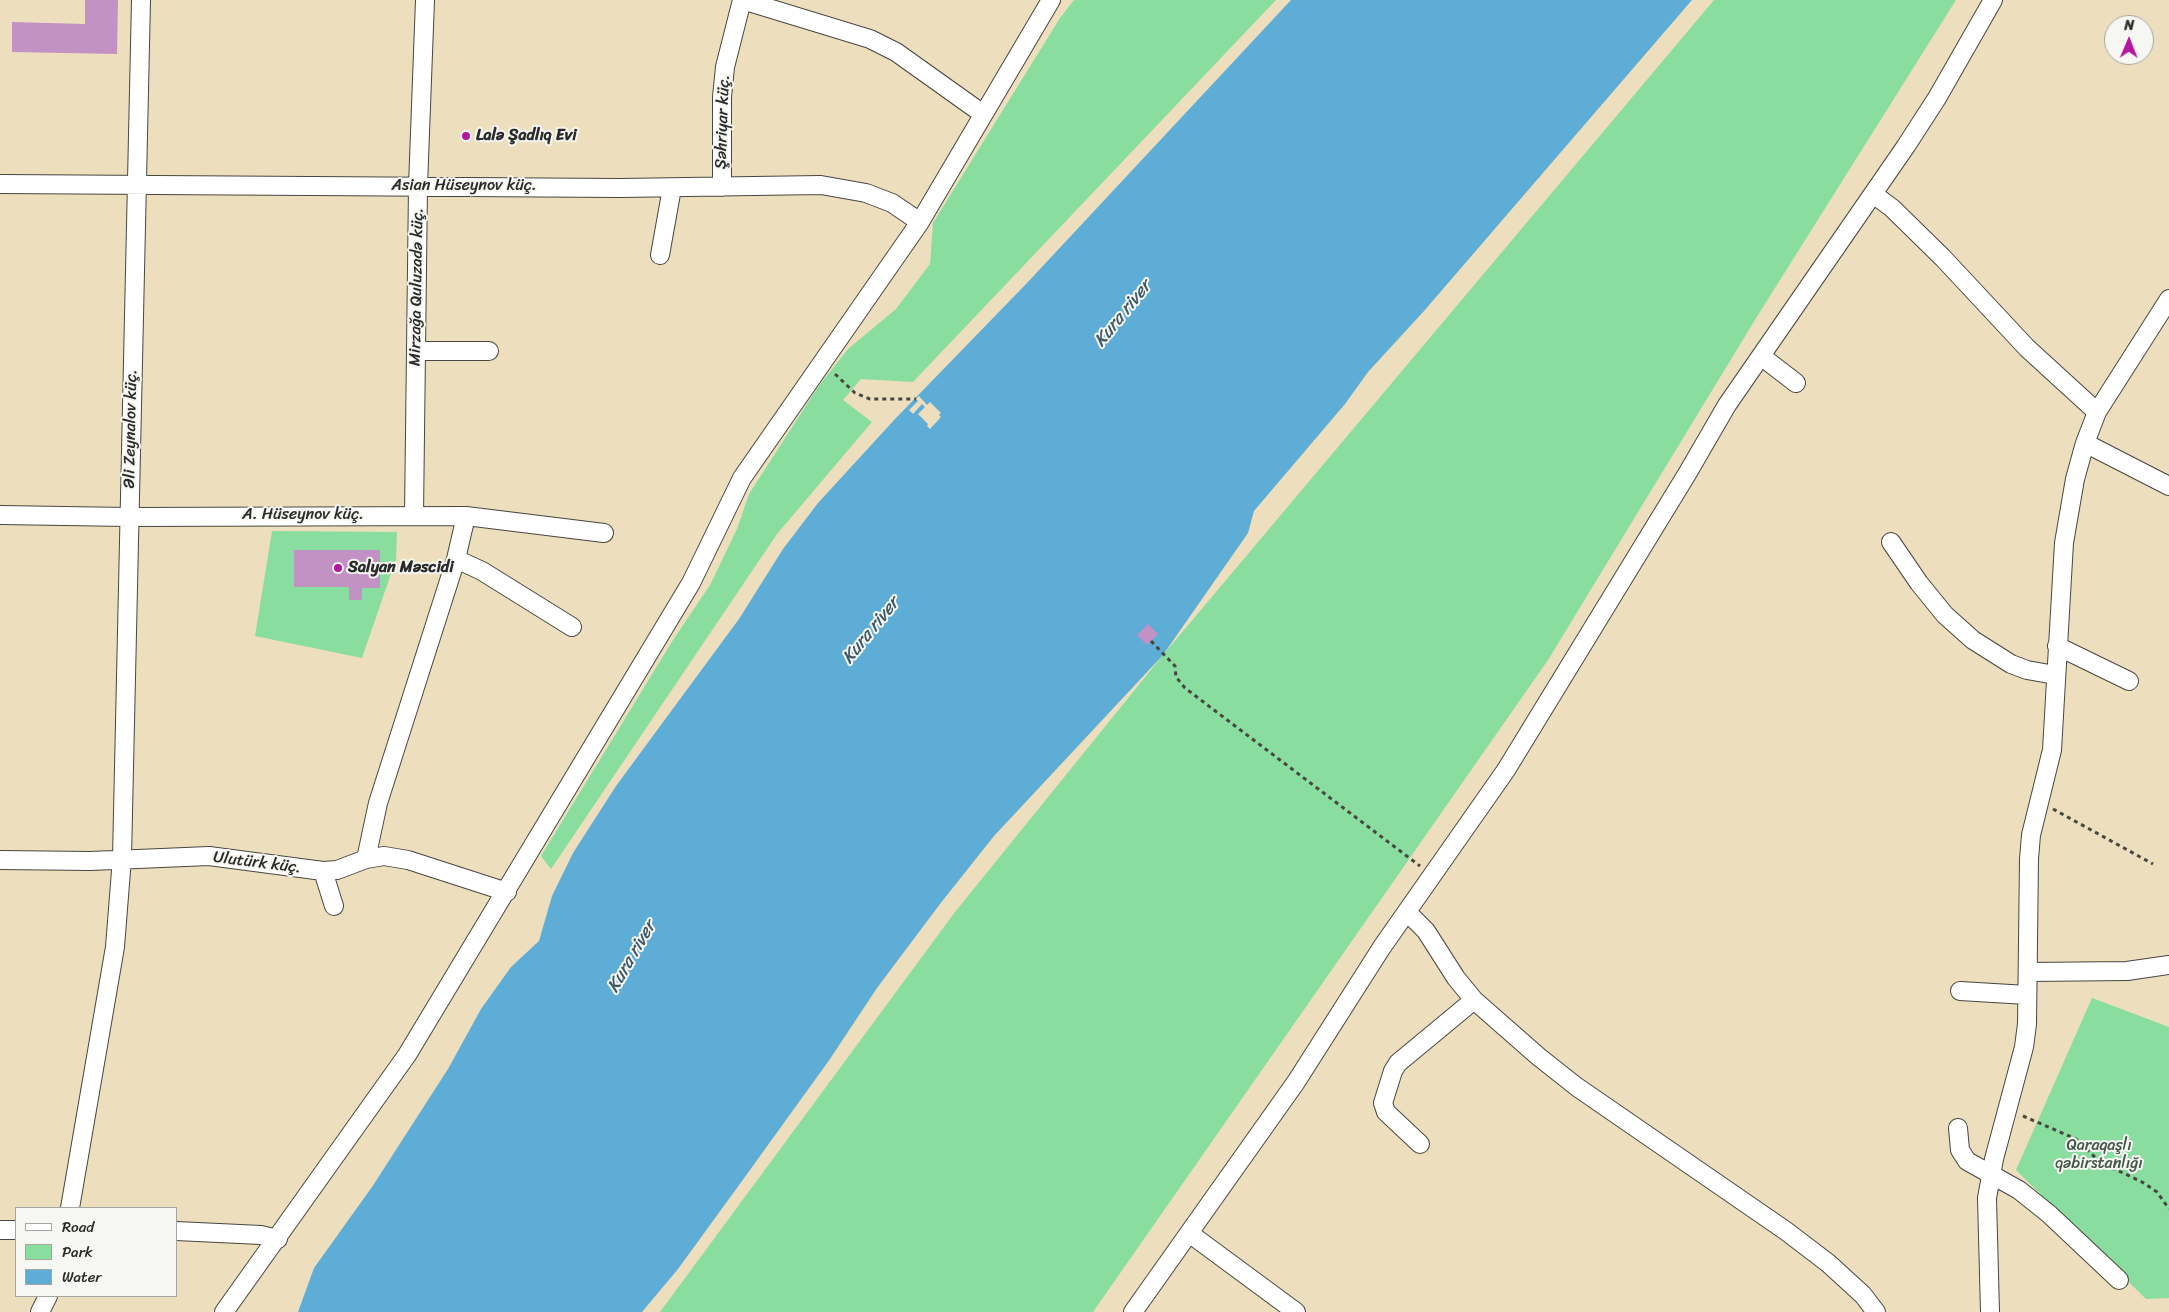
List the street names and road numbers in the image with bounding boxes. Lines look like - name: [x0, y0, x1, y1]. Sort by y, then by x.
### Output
- street label: Şəhriyar küç.: [712, 74, 734, 170]
- street label: Asian Hüseynov küç.: [391, 176, 537, 196]
- street label: Mirzağa Quluzadə küç.: [406, 208, 428, 366]
- street label: Əli Zeynalov küç.: [120, 369, 142, 489]
- street label: A. Hüseynov küç.: [242, 505, 364, 525]
- street label: Ulutürk küç.: [212, 848, 302, 878]

